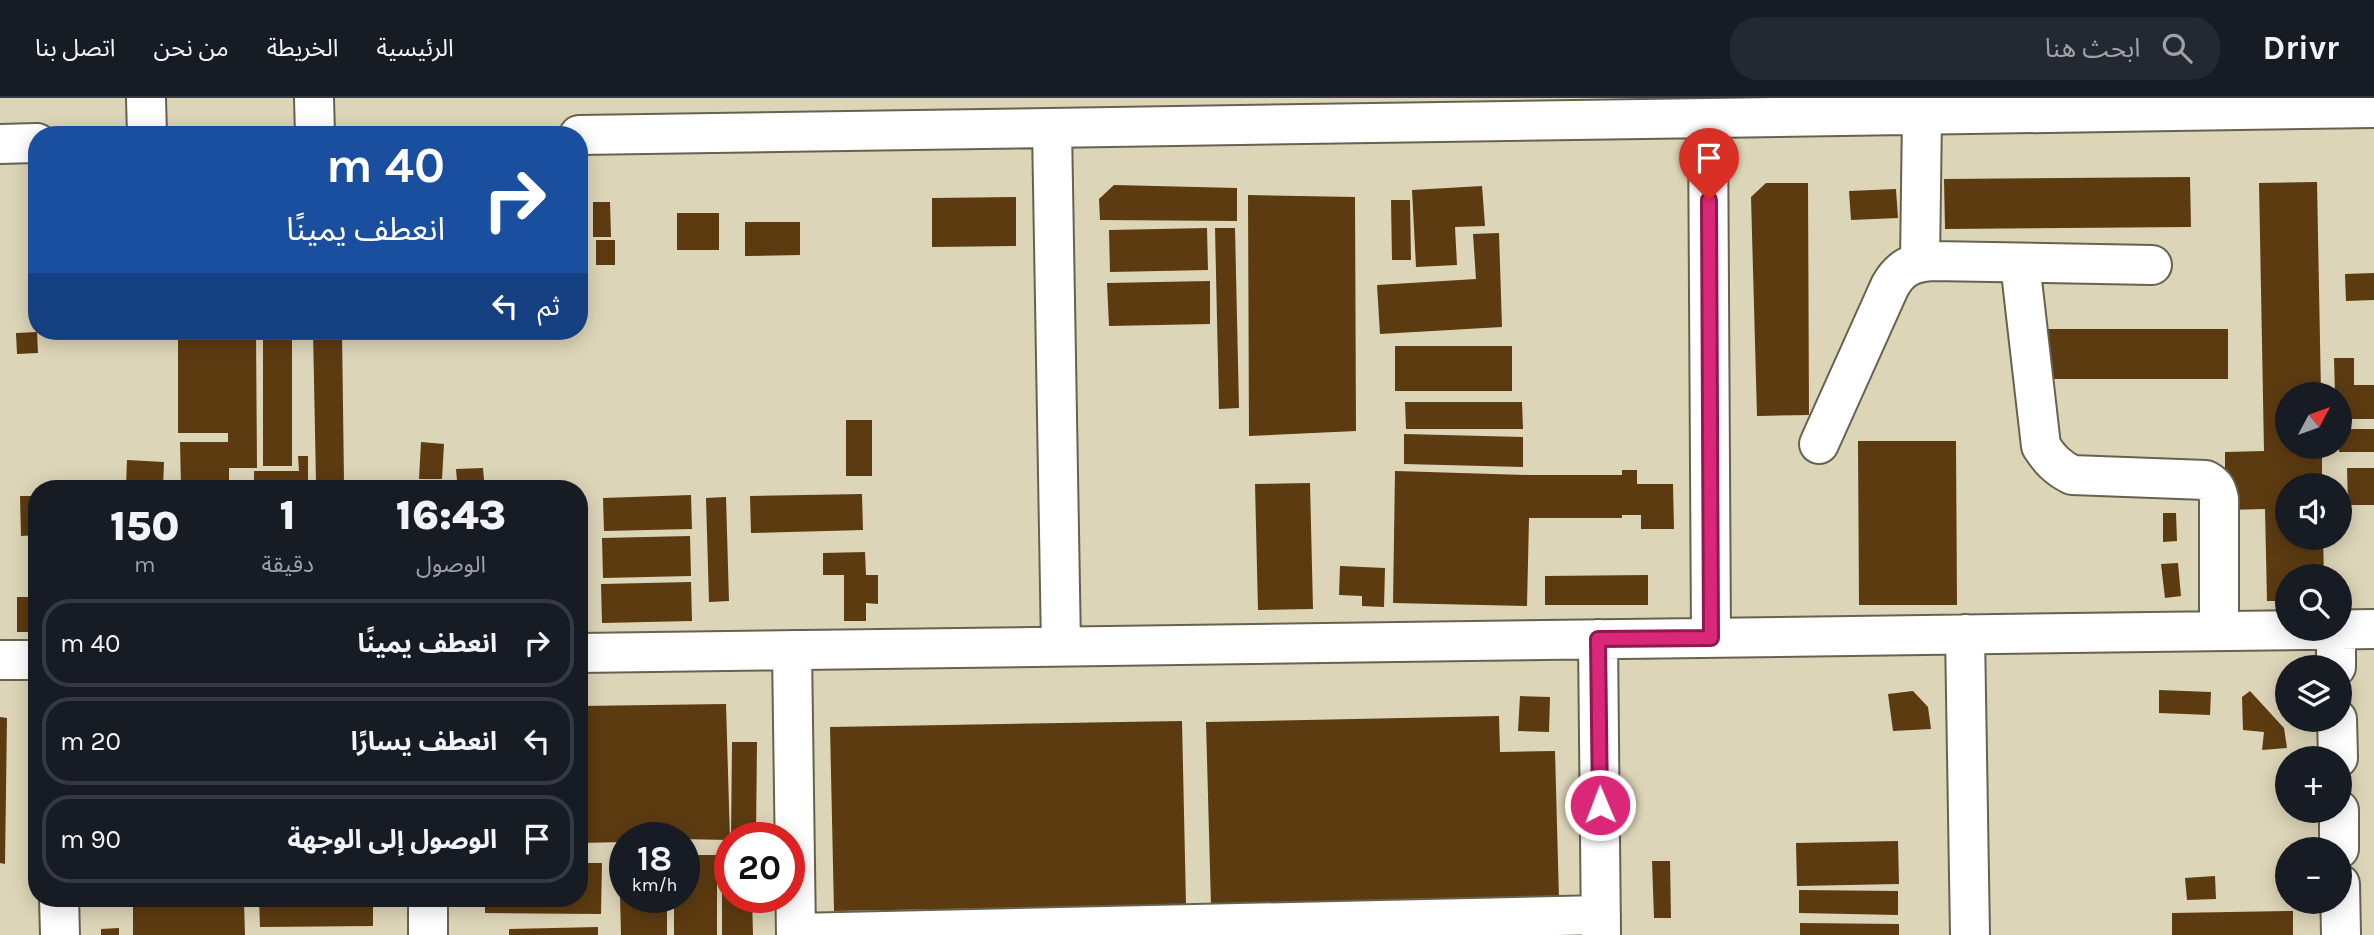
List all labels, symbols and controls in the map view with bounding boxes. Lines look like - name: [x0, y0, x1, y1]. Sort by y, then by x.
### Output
- search box: [1730, 17, 2220, 80]
- icon: search: [2158, 29, 2196, 67]
- text: Drivr: [2262, 29, 2339, 67]
- text: ابحث هنا: [2045, 33, 2140, 64]
- text: اتصل بنا: [35, 34, 116, 62]
- text: من نحن: [154, 34, 229, 62]
- text: الخريطة: [267, 34, 339, 62]
- text: الرئيسية: [377, 34, 454, 62]
- pin: [1679, 128, 1739, 200]
- text: 40 m: [326, 137, 445, 194]
- icon: arrive: [1690, 139, 1728, 177]
- icon: right: [469, 154, 560, 245]
- text: انعطف يمينًا: [286, 211, 445, 248]
- icon: left: [486, 287, 524, 325]
- text: ثم: [538, 291, 560, 322]
- north arrow: [2275, 382, 2352, 458]
- map controls: [2275, 382, 2352, 914]
- button: sound: [2275, 473, 2352, 550]
- text: 1: [280, 490, 296, 540]
- text: 16:43: [396, 490, 506, 540]
- text: 150: [110, 501, 180, 551]
- text: m: [134, 551, 156, 578]
- text: دقيقة: [261, 551, 314, 578]
- text: الوصول: [416, 551, 486, 578]
- button: search: [2275, 564, 2352, 641]
- icon: right: [518, 624, 556, 662]
- text: 40 m: [60, 628, 120, 659]
- text: انعطف يمينًا: [357, 628, 497, 659]
- button: layers: [2275, 655, 2352, 732]
- icon: left: [518, 722, 556, 760]
- text: 20 m: [60, 726, 121, 757]
- text: انعطف يسارًا: [351, 726, 497, 757]
- button: +: [2275, 746, 2352, 823]
- position arrow: [1563, 768, 1637, 842]
- icon: arrive: [518, 820, 556, 858]
- speed limit sign: 20: [714, 822, 805, 913]
- text: 90 m: [60, 824, 121, 855]
- text: الوصول إلى الوجهة: [288, 824, 497, 855]
- button: −: [2275, 837, 2352, 914]
- text: 18: [637, 838, 672, 879]
- text: km/h: [632, 874, 677, 896]

